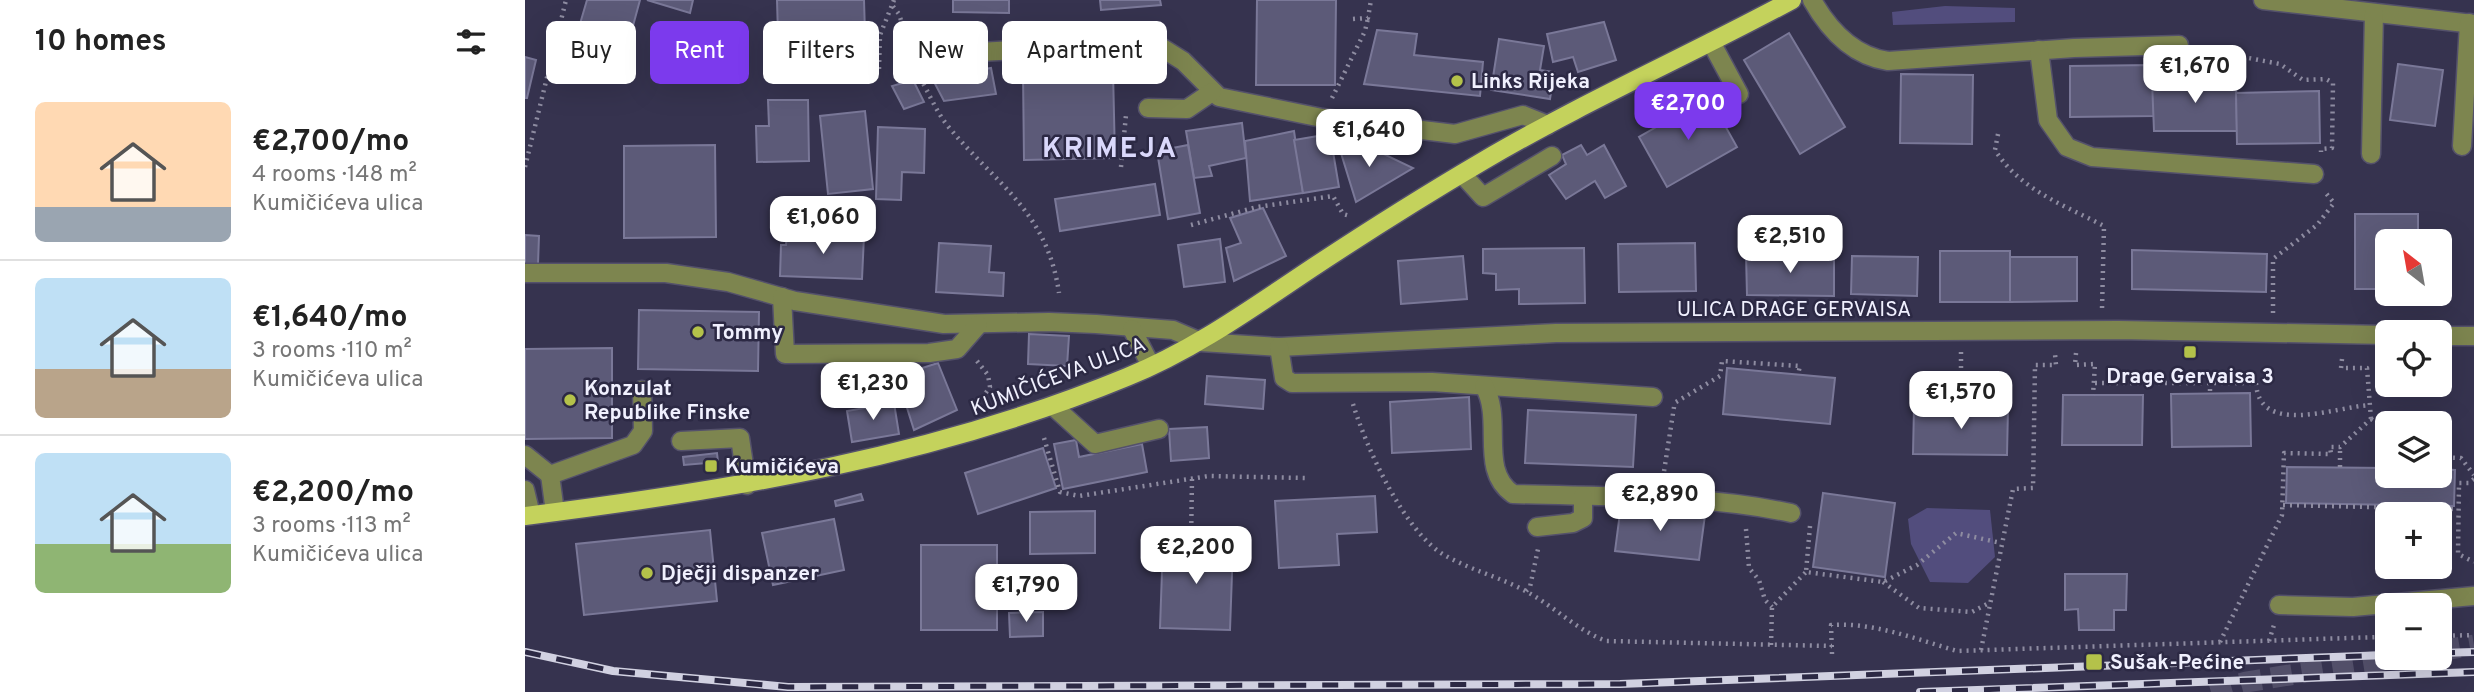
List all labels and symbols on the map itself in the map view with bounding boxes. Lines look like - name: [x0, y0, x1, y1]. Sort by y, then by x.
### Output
- pin: €1,670: [2138, 46, 2252, 105]
- place label: Links Rijeka: [1471, 69, 1590, 96]
- marker: Links Rijeka: [1449, 73, 1465, 89]
- pin: €2,700: [1631, 82, 1745, 142]
- pin: €1,640: [1312, 110, 1426, 169]
- district label: KRIMEJA: [1042, 132, 1178, 168]
- pin: €1,060: [766, 196, 880, 256]
- pin: €2,510: [1733, 216, 1847, 275]
- north arrow: [2375, 229, 2452, 306]
- street label: ULICA DRAGE GERVAISA: [1677, 297, 1911, 324]
- place label: Tommy: [712, 320, 783, 347]
- marker: Tommy: [690, 324, 706, 340]
- street label: KUMIČIĆEVA ULICA: [967, 331, 1150, 423]
- marker: Drage Gervaisa 3: [2182, 344, 2198, 360]
- pin: €1,230: [816, 362, 930, 422]
- place label: Drage Gervaisa 3: [2106, 364, 2274, 391]
- pin: €1,570: [1904, 372, 2018, 431]
- place label: Konzulat Republike Finske: [584, 376, 750, 427]
- marker: Konzulat Republike Finske: [562, 392, 578, 408]
- place label: Kumičićeva: [725, 454, 839, 481]
- marker: Kumičićeva: [703, 458, 719, 474]
- pin: €2,890: [1603, 474, 1717, 533]
- pin: €2,200: [1139, 526, 1253, 586]
- place label: Dječji dispanzer: [661, 561, 819, 588]
- pin: €1,790: [969, 564, 1083, 624]
- marker: Dječji dispanzer: [639, 565, 655, 581]
- place label: Sušak-Pećine: [2110, 650, 2244, 677]
- marker: Sušak-Pećine: [2084, 652, 2104, 672]

